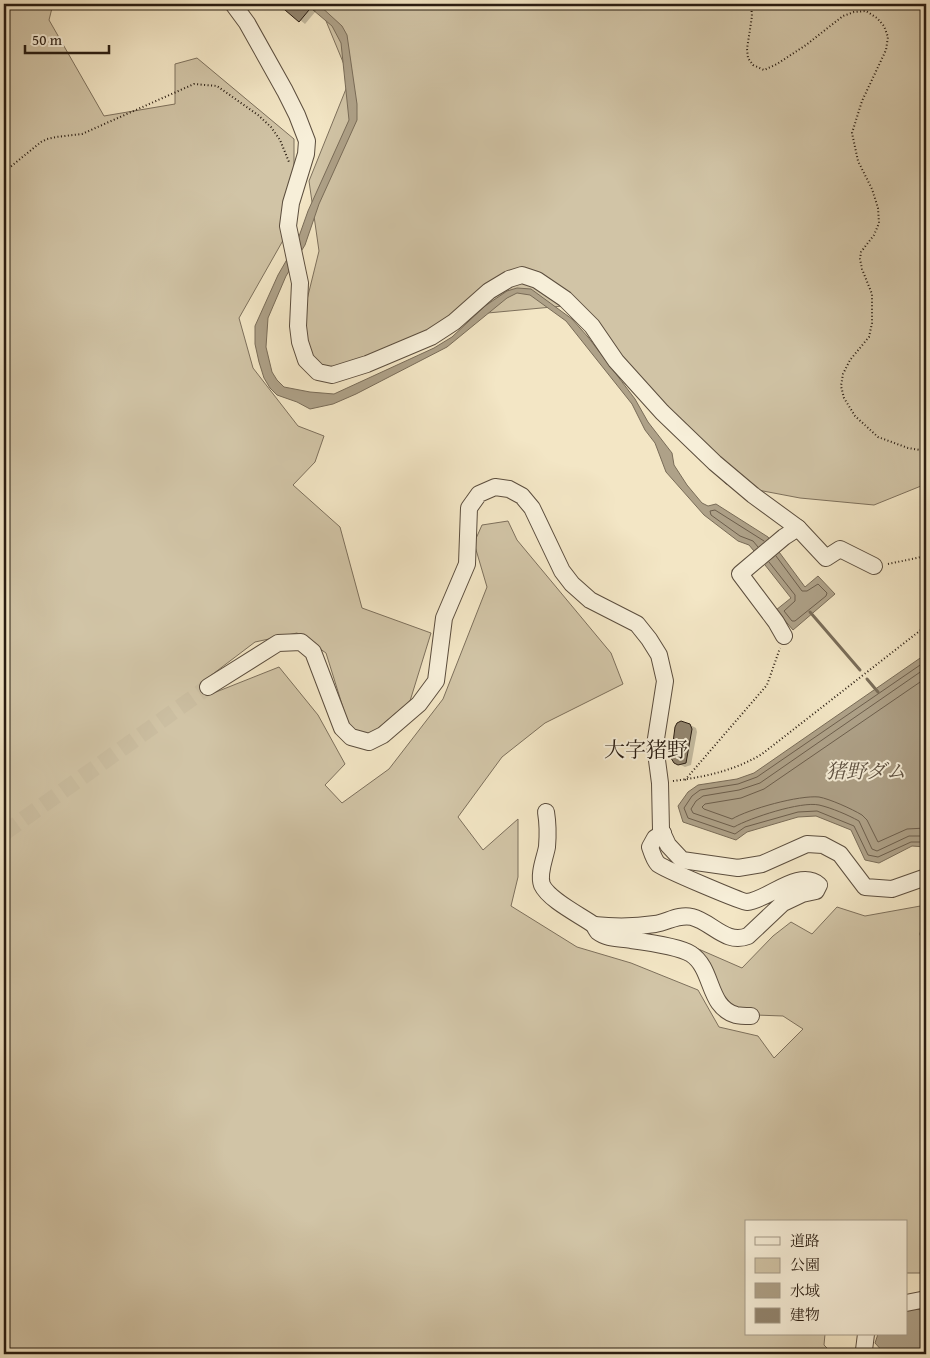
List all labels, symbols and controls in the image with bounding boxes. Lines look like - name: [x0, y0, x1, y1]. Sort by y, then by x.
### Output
- scale bar: [25, 22, 109, 54]
- text: 50 m: [32, 29, 63, 50]
- district label: 大字猪野: [604, 734, 688, 765]
- water label: 猪野ダム: [826, 756, 906, 785]
- legend: [745, 1220, 908, 1336]
- text: 道路: [790, 1230, 820, 1251]
- text: 公園: [790, 1254, 820, 1275]
- text: 水域: [790, 1280, 820, 1301]
- text: 建物: [790, 1304, 820, 1325]

